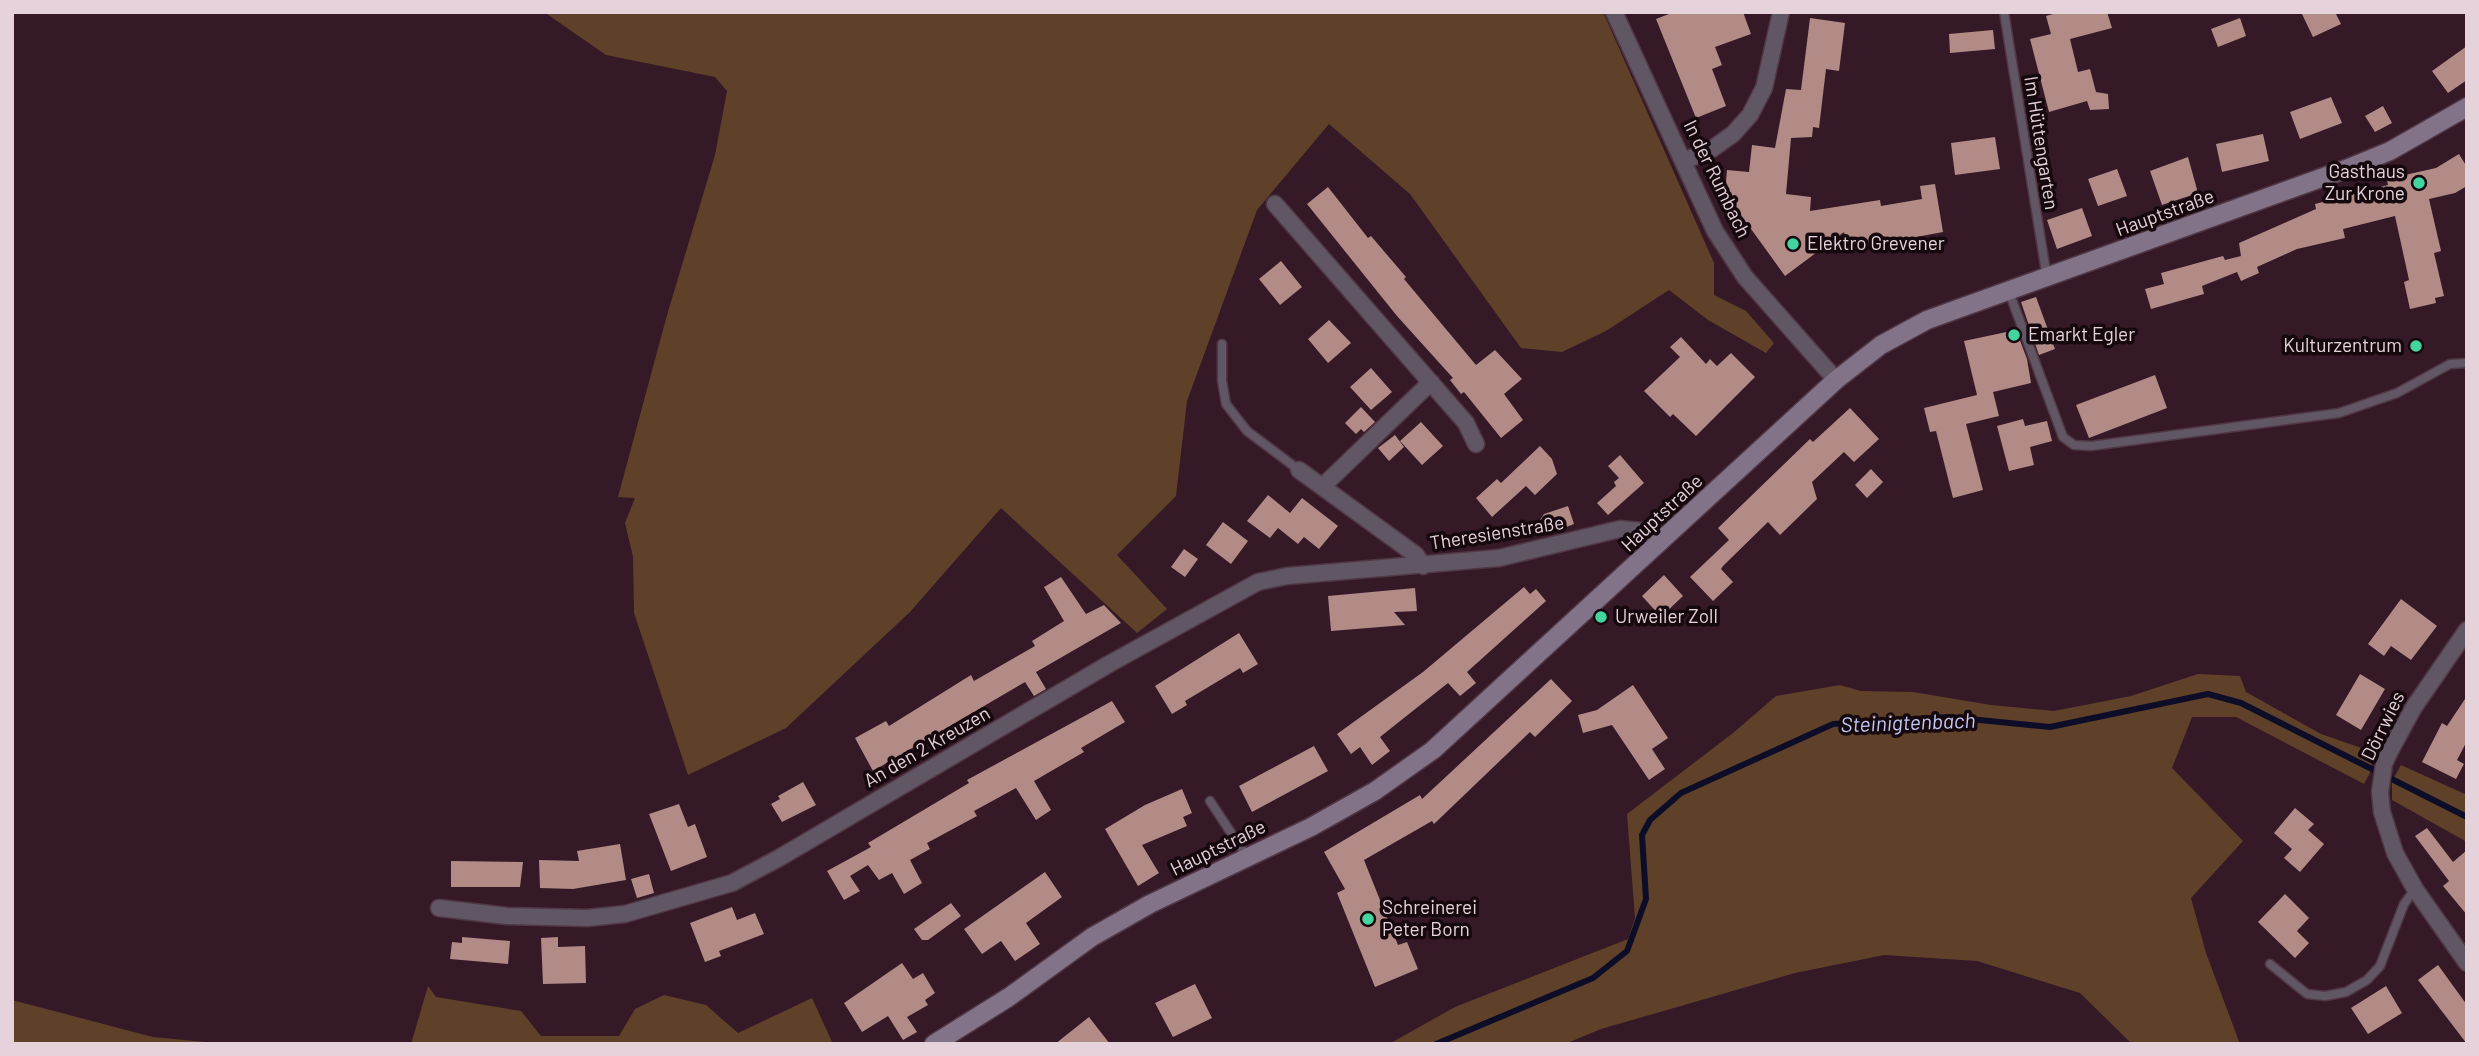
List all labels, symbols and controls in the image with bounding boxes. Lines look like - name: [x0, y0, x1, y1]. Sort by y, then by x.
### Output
- street label: Im Hüttengarten: [2019, 75, 2063, 211]
- street label: In der Rumbach: [1679, 117, 1755, 241]
- place label: Gasthaus Zur Krone: [2325, 161, 2405, 205]
- marker: Gasthaus Zur Krone: [2411, 175, 2427, 191]
- street label: Hauptstraße: [2113, 185, 2217, 241]
- place label: Elektro Grevener: [1807, 233, 1945, 255]
- marker: Elektro Grevener: [1785, 236, 1801, 252]
- place label: Emarkt Egler: [2028, 324, 2135, 346]
- marker: Emarkt Egler: [2006, 327, 2022, 343]
- place label: Kulturzentrum: [2283, 335, 2402, 357]
- marker: Kulturzentrum: [2408, 338, 2424, 354]
- street label: Hauptstraße: [1617, 470, 1707, 556]
- street label: Theresienstraße: [1428, 511, 1566, 555]
- place label: Urweiler Zoll: [1615, 606, 1718, 628]
- marker: Urweiler Zoll: [1593, 609, 1609, 625]
- street label: Dörrwies: [2357, 688, 2409, 764]
- street label: An den 2 Kreuzen: [860, 702, 994, 792]
- water label: Steinigtenbach: [1840, 708, 1976, 738]
- street label: Hauptstraße: [1167, 815, 1269, 881]
- place label: Schreinerei Peter Born: [1382, 897, 1477, 941]
- marker: Schreinerei Peter Born: [1360, 911, 1376, 927]

